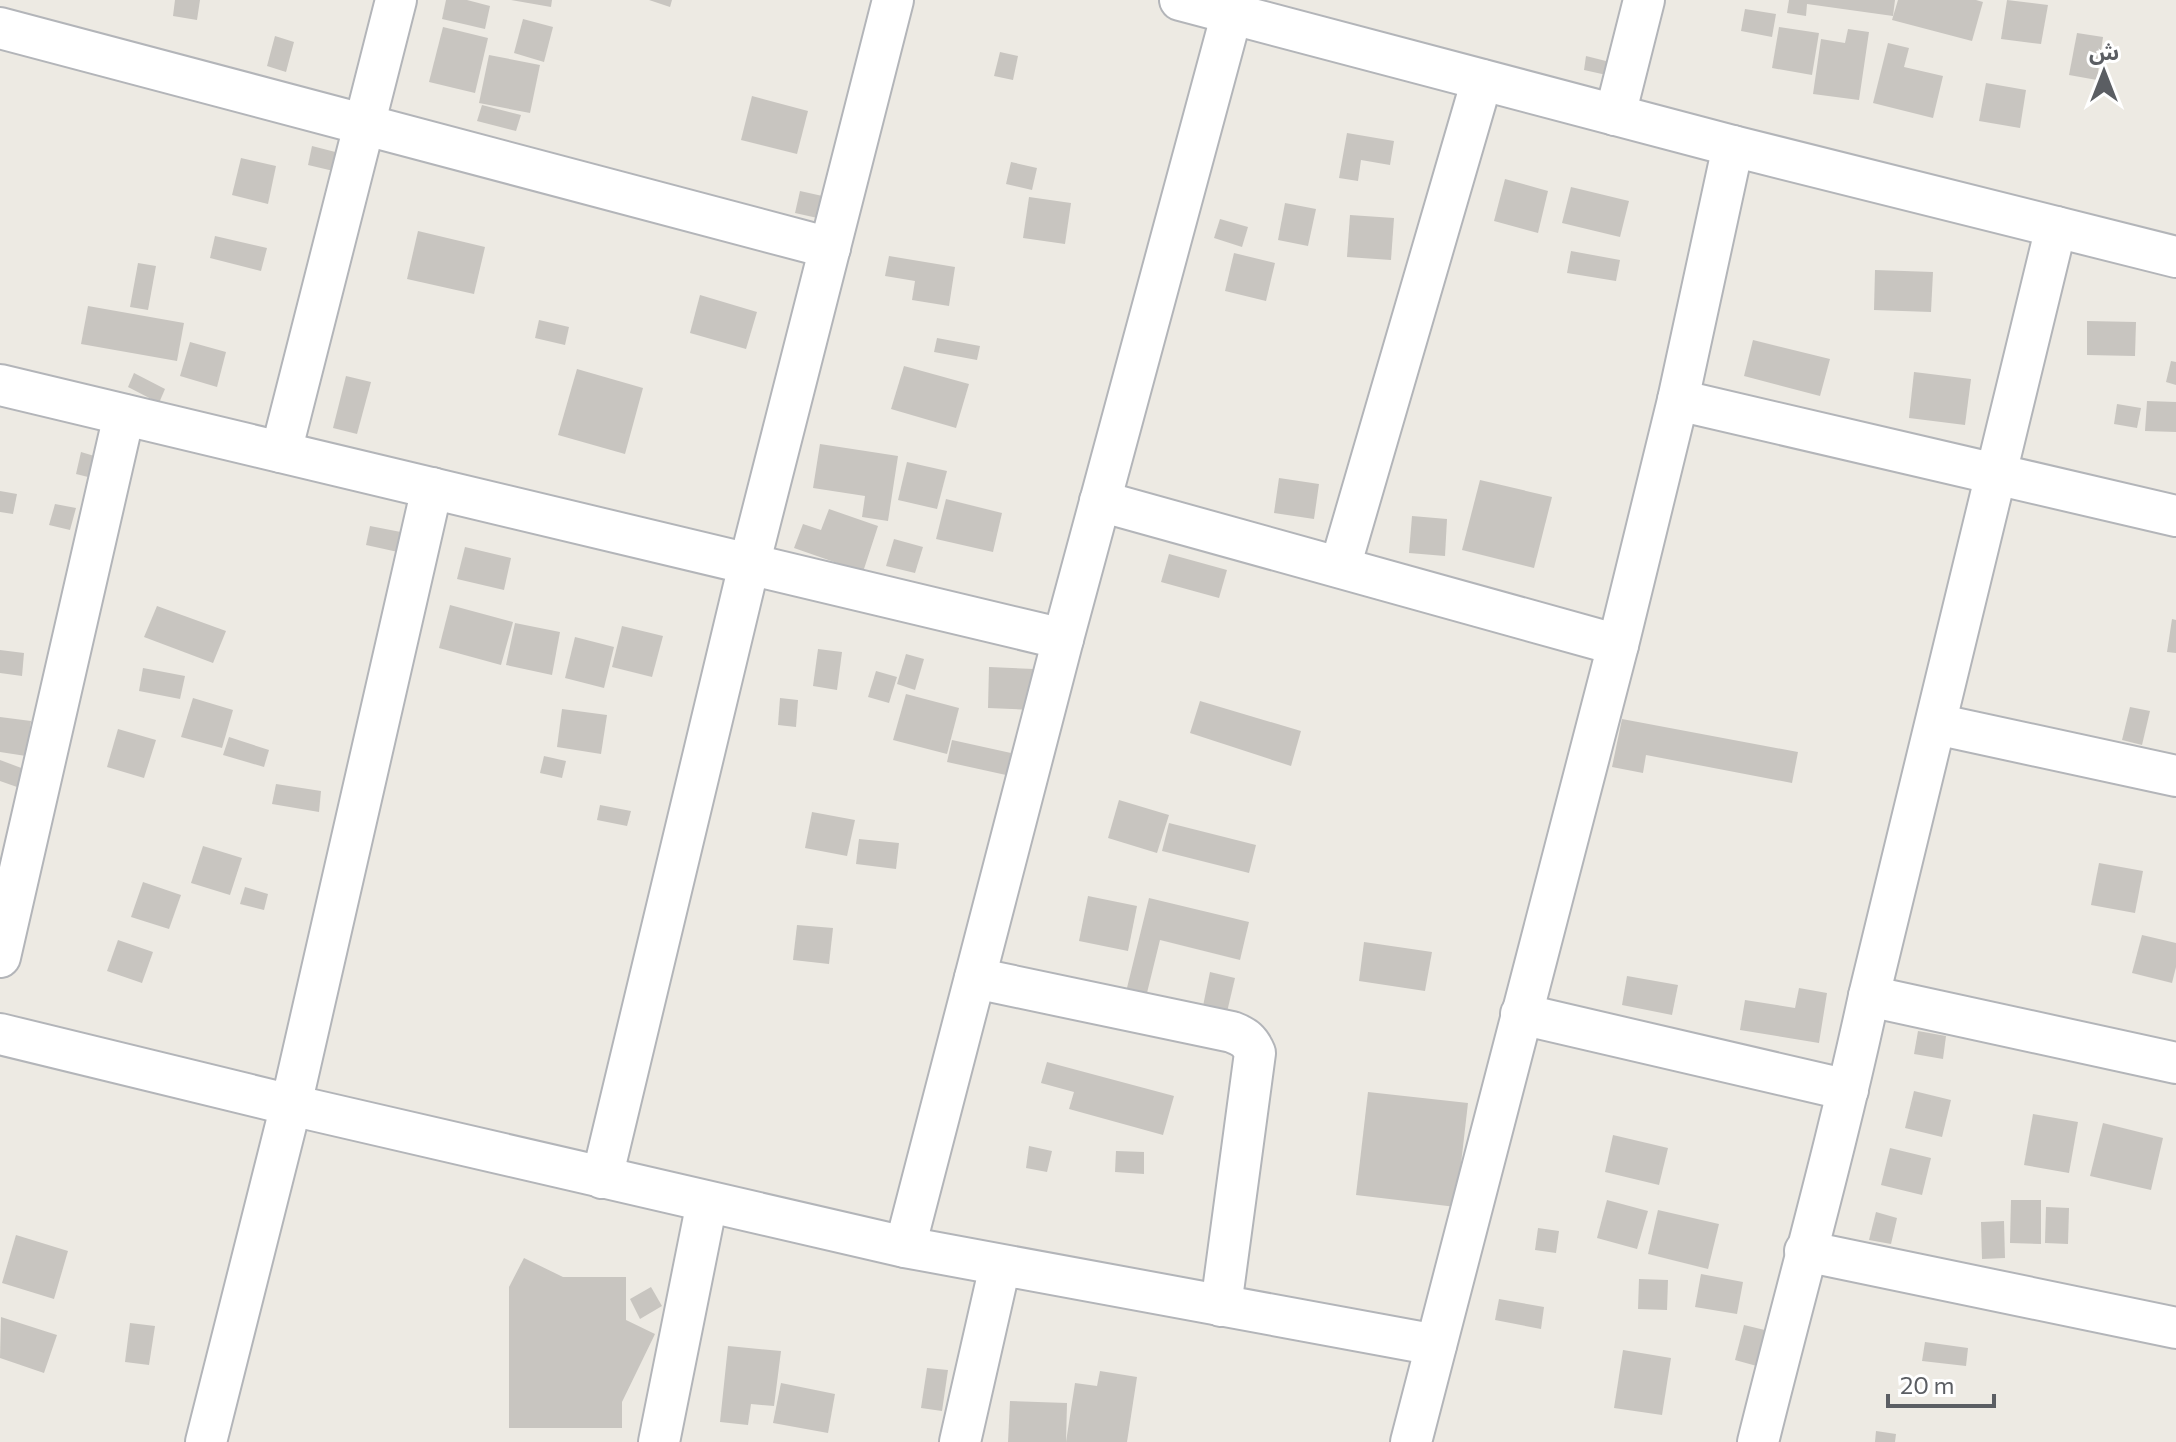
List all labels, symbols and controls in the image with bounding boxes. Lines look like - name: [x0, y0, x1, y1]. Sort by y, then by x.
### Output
- north arrow: [2064, 32, 2144, 112]
- text: ش: [2089, 38, 2119, 65]
- scale bar: [1888, 1358, 1994, 1408]
- text: 20 m: [1900, 1370, 1954, 1399]

